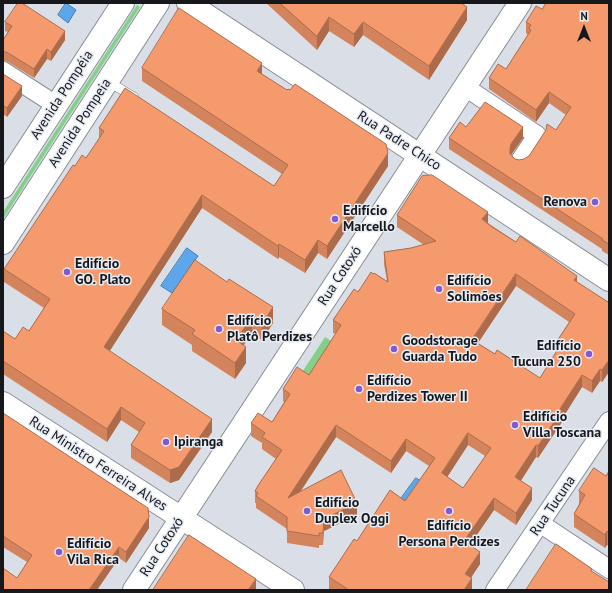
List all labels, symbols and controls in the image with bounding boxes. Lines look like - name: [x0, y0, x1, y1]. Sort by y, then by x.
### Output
- north arrow: [564, 8, 604, 48]
- text: N: [580, 9, 588, 23]
- street label: Avenida Pompéia: [27, 47, 97, 143]
- street label: Avenida Pompeia: [45, 75, 115, 171]
- street label: Rua Padre Chico: [354, 108, 444, 174]
- place label: Renova: [544, 194, 587, 210]
- marker: Renova: [590, 197, 600, 207]
- place label: Edifício Marcello: [343, 203, 395, 236]
- marker: Edifício Marcello: [330, 214, 340, 224]
- street label: Rua Cotoxó: [315, 243, 365, 309]
- place label: Edifício GO. Plato: [75, 256, 131, 288]
- marker: Edifício GO. Plato: [62, 267, 72, 277]
- place label: Edifício Solimões: [447, 273, 502, 306]
- marker: Edifício Solimões: [434, 284, 444, 294]
- place label: Edifício Platô Perdizes: [227, 313, 312, 346]
- marker: Edifício Platô Perdizes: [214, 324, 224, 334]
- place label: Goodstorage Guarda Tudo: [402, 333, 478, 366]
- place label: Edifício Tucuna 250: [511, 338, 581, 370]
- marker: Goodstorage Guarda Tudo: [389, 344, 399, 354]
- marker: Edifício Tucuna 250: [584, 349, 594, 359]
- place label: Edifício Perdizes Tower II: [367, 373, 468, 406]
- marker: Edifício Perdizes Tower II: [354, 384, 364, 394]
- place label: Edifício Villa Toscana: [523, 409, 601, 442]
- street label: Rua Ministro Ferreira Alves: [26, 413, 170, 515]
- marker: Edifício Villa Toscana: [510, 420, 520, 430]
- place label: Ipiranga: [174, 434, 223, 450]
- marker: Ipiranga: [161, 437, 171, 447]
- street label: Rua Tucuna: [527, 473, 579, 539]
- place label: Edifício Duplex Oggi: [315, 495, 389, 528]
- marker: Edifício Duplex Oggi: [302, 506, 312, 516]
- marker: Edifício Persona Perdizes: [444, 506, 454, 516]
- street label: Rua Cotoxó: [137, 514, 187, 580]
- place label: Edifício Persona Perdizes: [398, 518, 500, 550]
- place label: Edifício Vila Rica: [67, 536, 119, 568]
- marker: Edifício Vila Rica: [54, 547, 64, 557]

